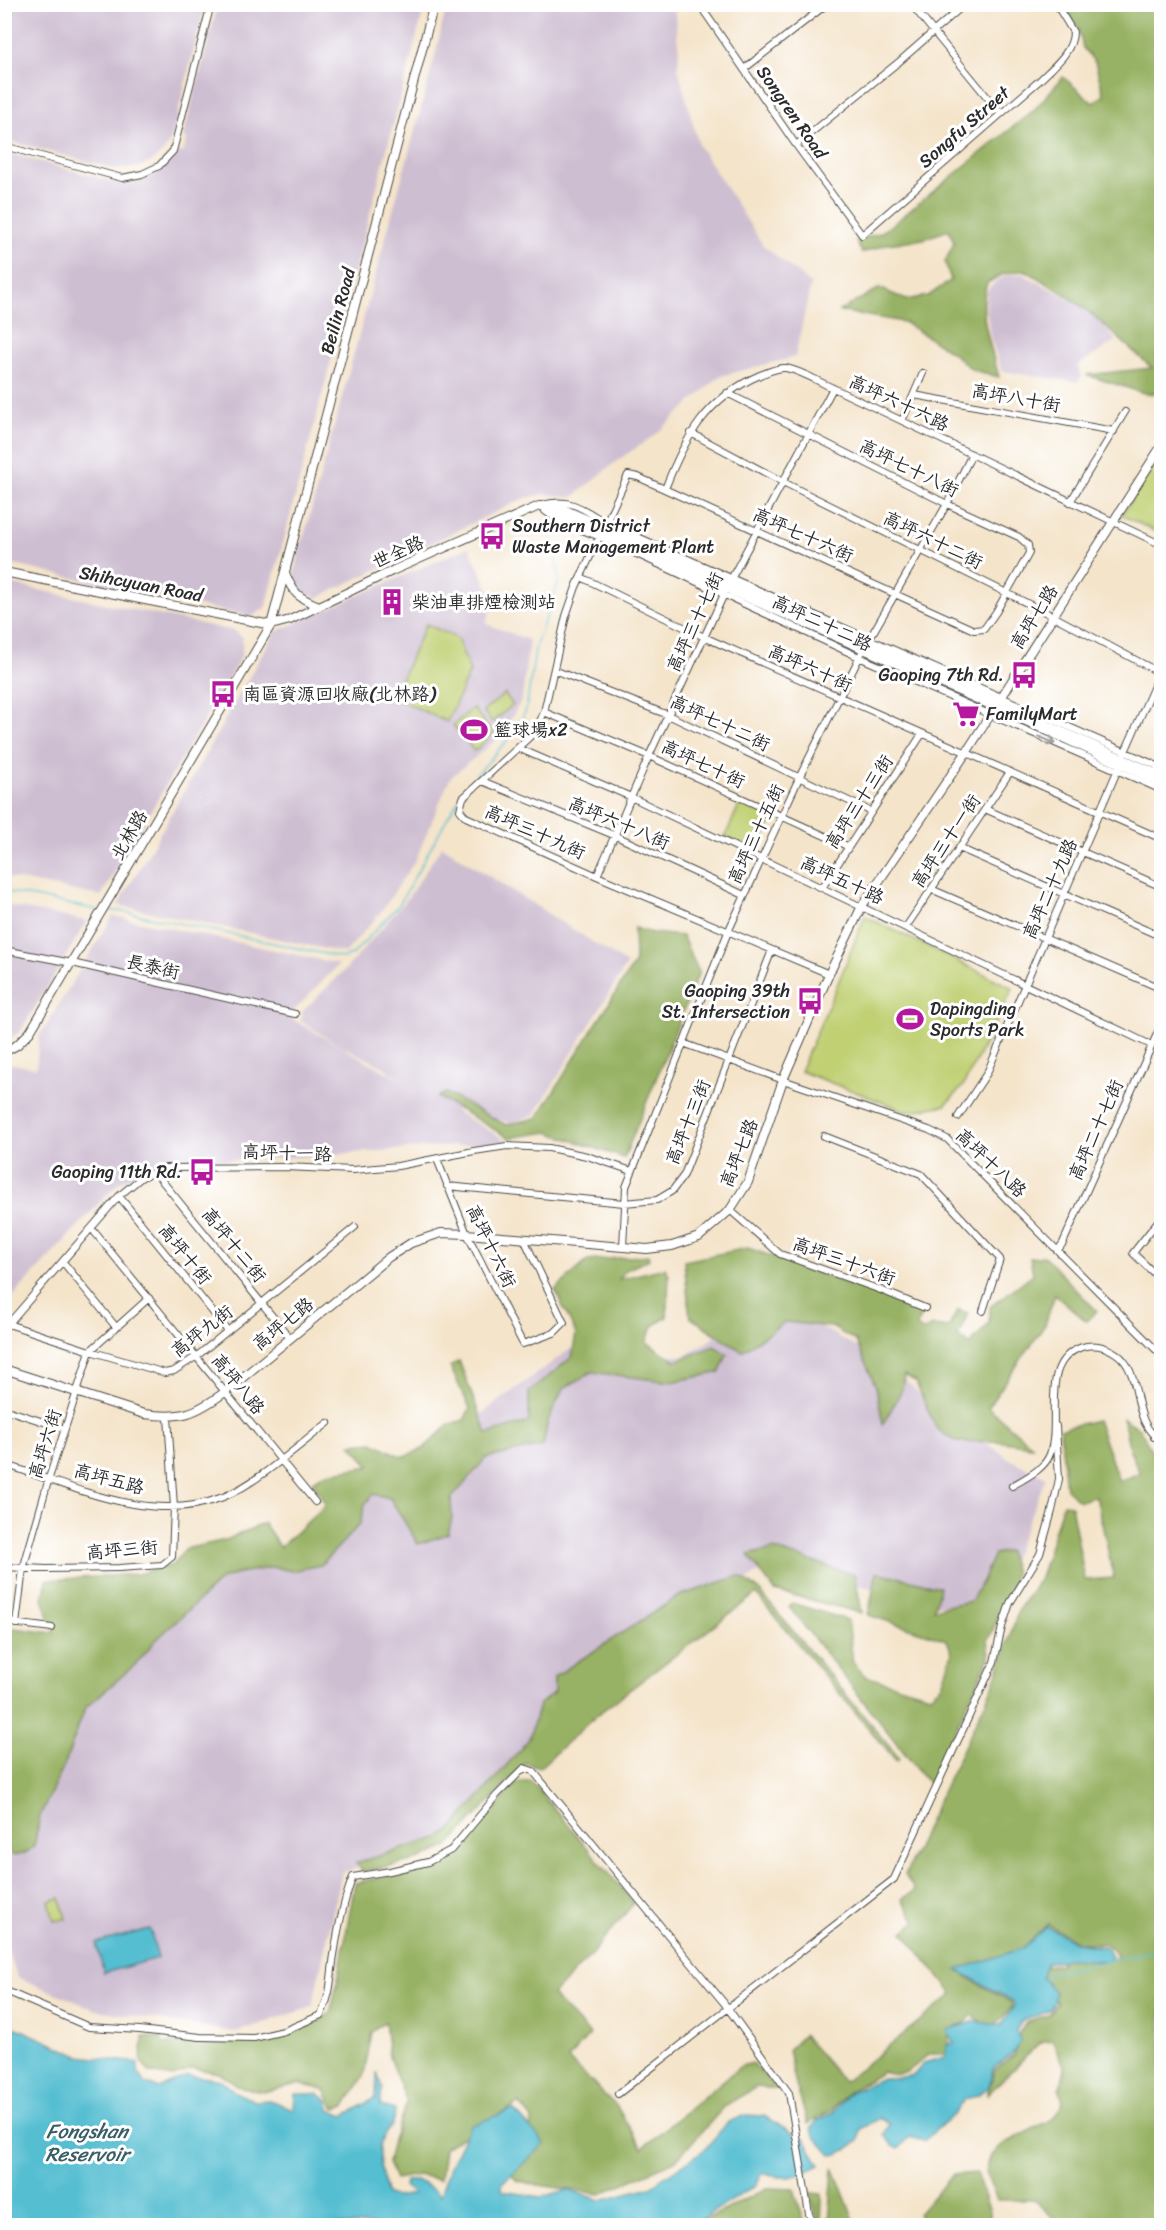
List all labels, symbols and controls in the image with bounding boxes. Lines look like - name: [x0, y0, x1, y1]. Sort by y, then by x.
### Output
- street label: Songren Road: [748, 58, 837, 167]
- street label: Songfu Street: [911, 77, 1018, 176]
- street label: Beilin Road: [311, 263, 365, 358]
- street label: 高坪六十六路: [843, 366, 955, 440]
- street label: 高坪八十街: [969, 374, 1063, 422]
- street label: 高坪七十八街: [853, 430, 965, 506]
- street label: 高坪七十六街: [747, 498, 859, 572]
- street label: 高坪六十二街: [877, 502, 989, 578]
- place label: Southern District Waste Management Plant: [512, 510, 714, 563]
- bus stop icon: Southern District Waste Management Plant: [477, 521, 507, 551]
- street label: 世全路: [367, 526, 429, 578]
- street label: Shihcyuan Road: [77, 556, 207, 612]
- street label: 高坪三十七街: [658, 566, 732, 678]
- street label: 高坪七路: [1001, 578, 1067, 656]
- place label: 柴油車排煙檢測站: [412, 586, 556, 618]
- street label: 高坪二十二路: [766, 586, 878, 660]
- building icon: 柴油車排煙檢測站: [377, 587, 407, 617]
- street label: 高坪六十街: [762, 635, 858, 701]
- place label: Gaoping 7th Rd.: [879, 659, 1004, 691]
- bus stop icon: Gaoping 7th Rd.: [1009, 660, 1039, 690]
- place label: 南區資源回收廠(北林路): [243, 678, 437, 710]
- bus stop icon: 南區資源回收廠(北林路): [208, 679, 238, 709]
- street label: 高坪七十二街: [664, 686, 776, 760]
- place label: FamilyMart: [986, 698, 1078, 730]
- supermarket icon: FamilyMart: [951, 699, 981, 729]
- place label: 籃球場x2: [494, 714, 568, 746]
- sports icon: 籃球場x2: [459, 715, 489, 745]
- street label: 高坪七十街: [655, 730, 751, 798]
- one-way arrow: [1037, 735, 1056, 746]
- street label: 高坪三十三街: [816, 748, 902, 856]
- street label: 高坪三十五街: [719, 778, 793, 890]
- street label: 高坪六十八街: [563, 787, 675, 859]
- street label: 高坪三十一街: [903, 787, 989, 895]
- street label: 高坪三十九街: [479, 795, 591, 869]
- street label: 北林路: [102, 804, 156, 866]
- street label: 高坪二十九路: [1013, 833, 1087, 945]
- street label: 高坪五十路: [794, 846, 890, 914]
- street label: 長泰街: [123, 945, 183, 989]
- place label: Gaoping 39th St. Intersection: [662, 975, 790, 1028]
- bus stop icon: Gaoping 39th St. Intersection: [795, 986, 825, 1016]
- place label: Dapingding Sports Park: [930, 993, 1024, 1046]
- sports icon: Dapingding Sports Park: [895, 1004, 925, 1034]
- street label: 高坪十三街: [656, 1074, 720, 1170]
- street label: 高坪二十七街: [1059, 1074, 1133, 1186]
- street label: 高坪七路: [711, 1114, 767, 1192]
- street label: 高坪十八路: [948, 1120, 1034, 1206]
- street label: 高坪十一路: [241, 1135, 333, 1171]
- place label: Gaoping 11th Rd.: [51, 1156, 182, 1188]
- bus stop icon: Gaoping 11th Rd.: [187, 1157, 217, 1187]
- street label: 高坪十六街: [457, 1199, 525, 1293]
- street label: 高坪十二街: [193, 1200, 275, 1290]
- street label: 高坪十街: [150, 1216, 220, 1292]
- street label: 高坪三十六街: [788, 1227, 900, 1295]
- street label: 高坪七路: [245, 1289, 321, 1359]
- street label: 高坪九街: [164, 1296, 240, 1366]
- street label: 高坪八路: [203, 1346, 273, 1422]
- street label: 高坪六街: [19, 1405, 71, 1483]
- street label: 高坪五路: [70, 1454, 148, 1504]
- street label: 高坪三街: [85, 1531, 159, 1569]
- water label: Fongshan Reservoir: [45, 2114, 132, 2172]

